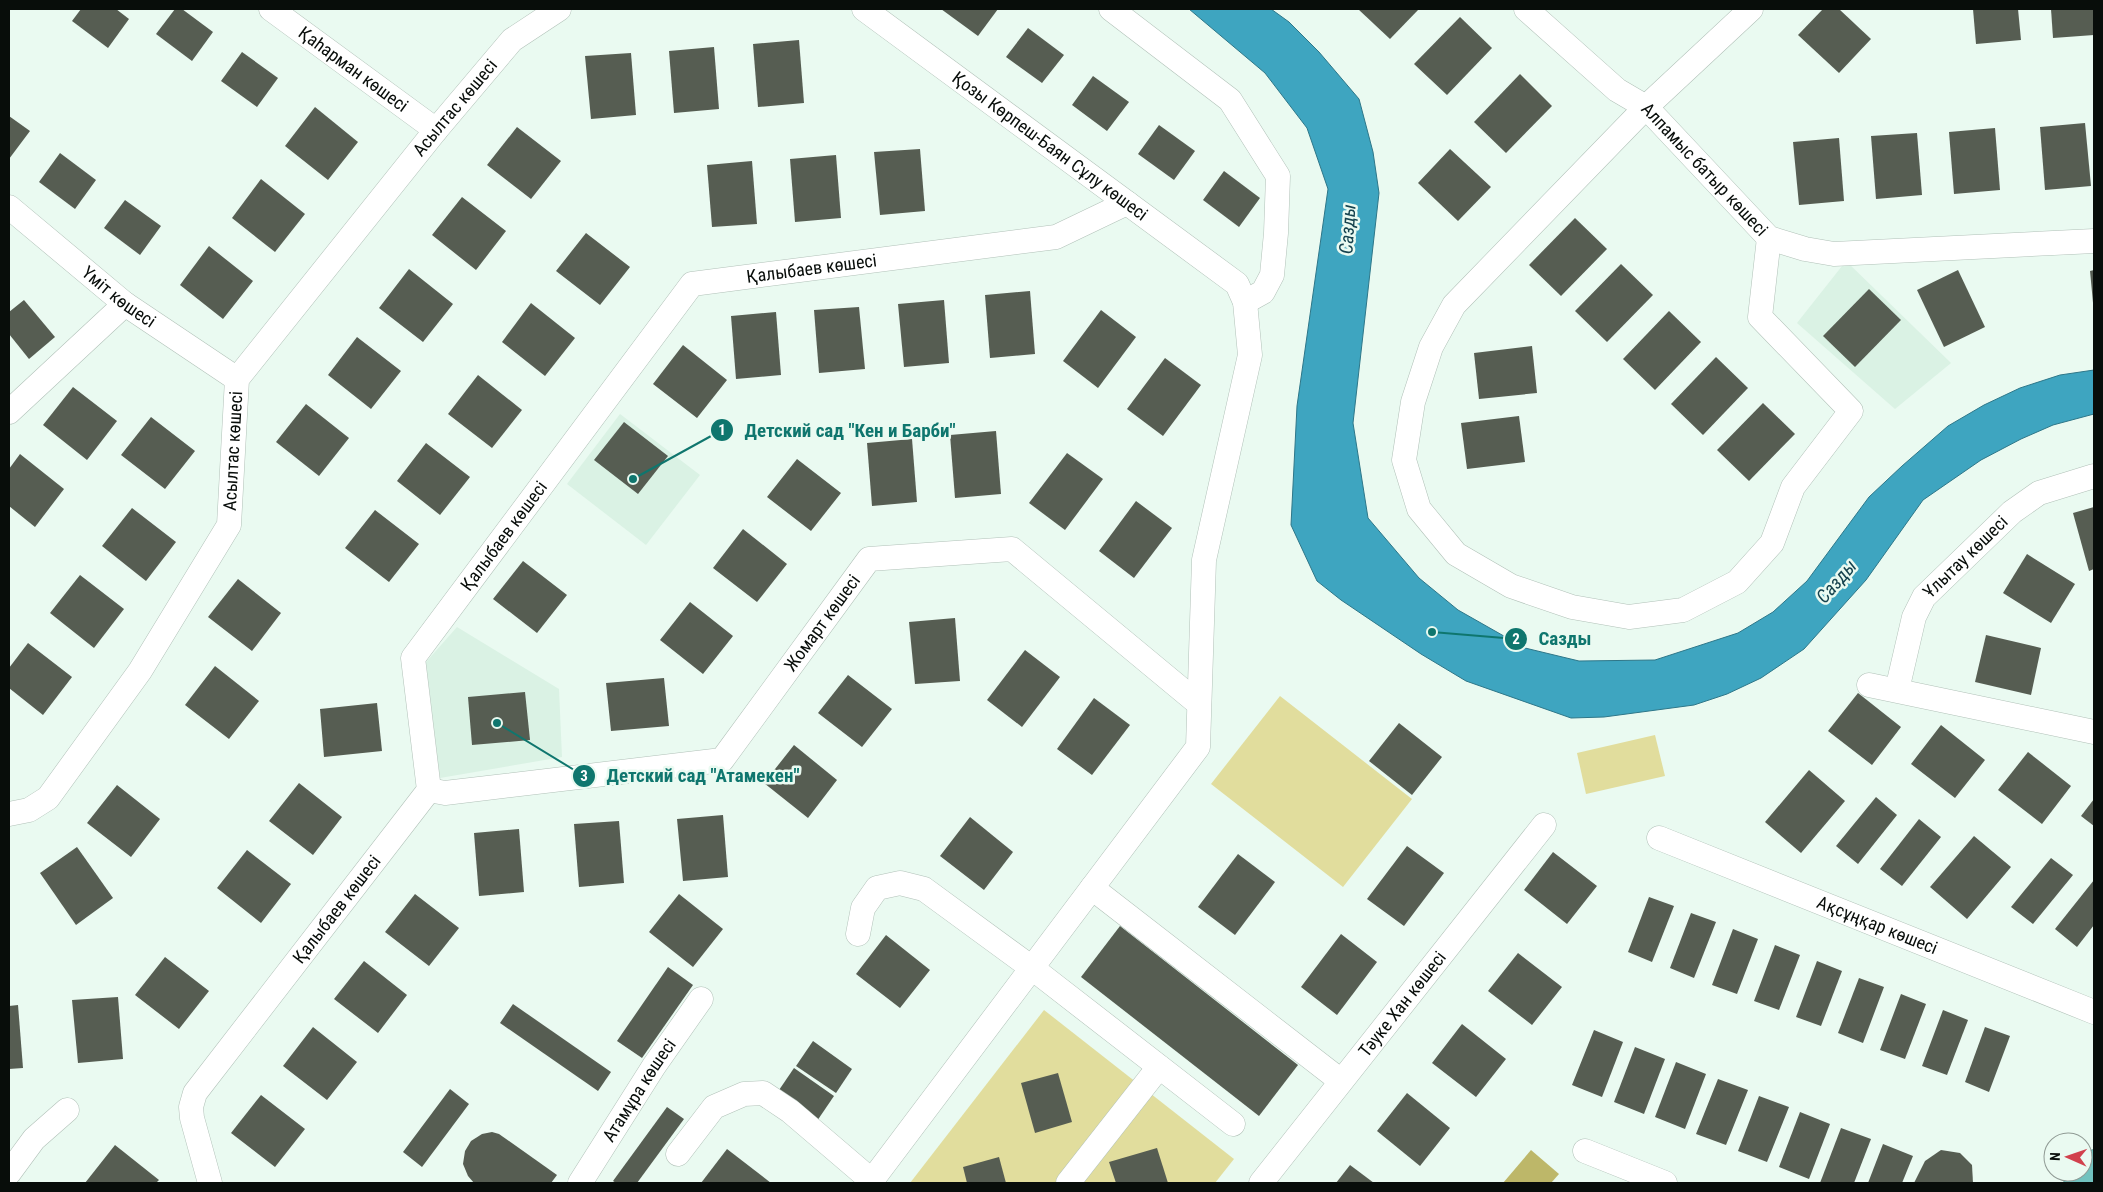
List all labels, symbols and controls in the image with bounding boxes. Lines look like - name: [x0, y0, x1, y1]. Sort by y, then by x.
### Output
- street label: Қаһарман көшесі: [295, 22, 412, 116]
- street label: Асылтас көшесі: [408, 55, 501, 160]
- street label: Қозы Көрпеш-Баян Сұлу көшесі: [948, 67, 1152, 225]
- street label: Алпамыс батыр көшесі: [1637, 98, 1773, 240]
- water label: Сазды: [1334, 203, 1361, 255]
- street label: Қалыбаев көшесі: [745, 249, 878, 287]
- street label: Үміт көшесі: [78, 262, 160, 332]
- street label: Асылтас көшесі: [219, 390, 246, 511]
- callout: Детский сад "Кен и Барби": [710, 413, 966, 447]
- text: Детский сад "Кен и Барби": [744, 419, 956, 442]
- text: 1: [718, 421, 726, 439]
- street label: Қалыбаев көшесі: [456, 477, 551, 595]
- street label: Ұлытау көшесі: [1918, 511, 2012, 602]
- water label: Сазды: [1811, 555, 1861, 608]
- street label: Жомарт көшесі: [780, 570, 864, 675]
- callout: Сазды: [1504, 622, 1602, 656]
- text: Сазды: [1538, 627, 1592, 650]
- text: 2: [1512, 630, 1520, 648]
- callout: Детский сад "Атамекен": [572, 759, 810, 793]
- text: Детский сад "Атамекен": [606, 764, 800, 787]
- text: 3: [580, 767, 588, 785]
- street label: Қалыбаев көшесі: [288, 851, 385, 967]
- street label: Ақсұңқар көшесі: [1814, 891, 1941, 958]
- street label: Тәуке Хан көшесі: [1354, 947, 1450, 1061]
- street label: Атамұра көшесі: [598, 1034, 680, 1145]
- north arrow: [2043, 1132, 2093, 1182]
- text: N: [2047, 1152, 2063, 1161]

